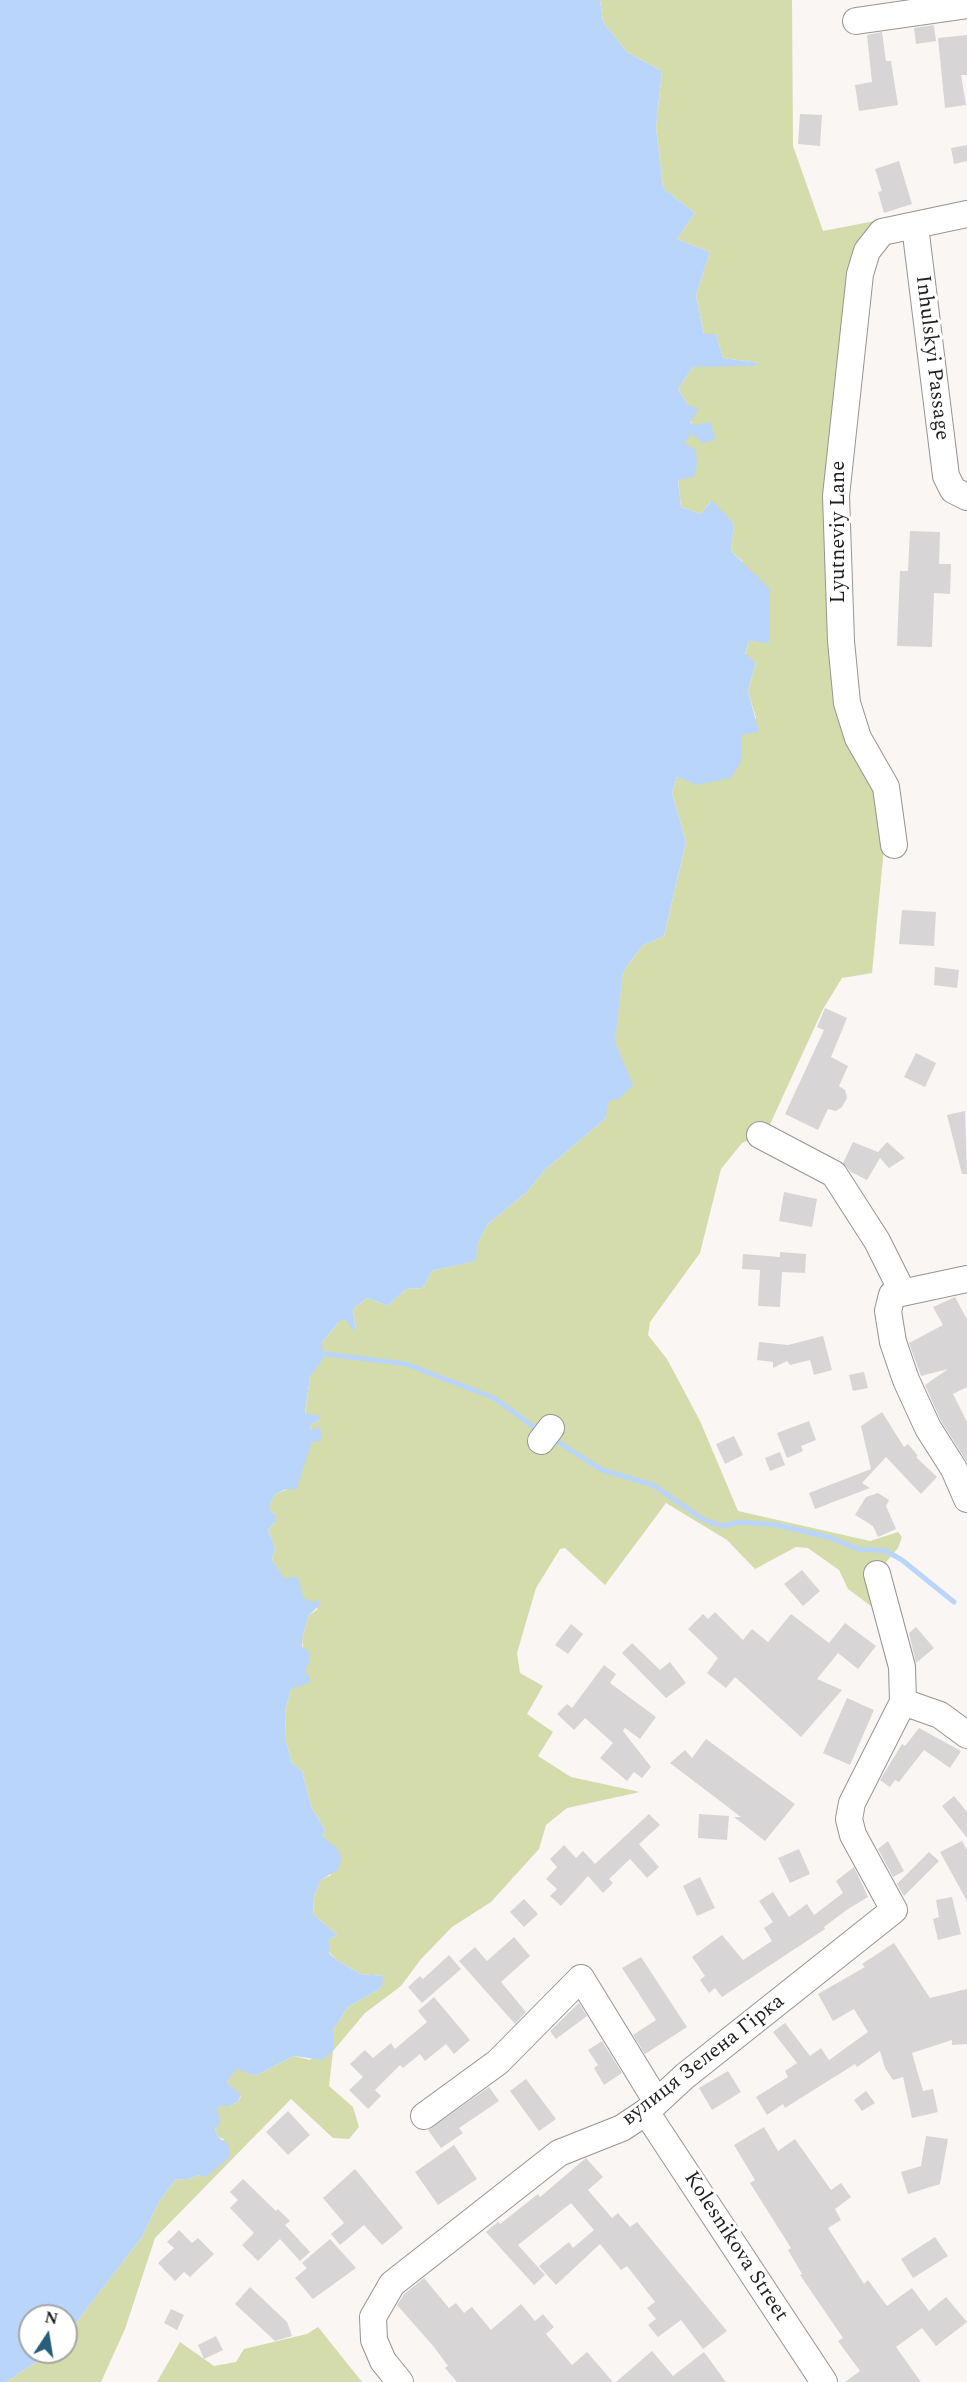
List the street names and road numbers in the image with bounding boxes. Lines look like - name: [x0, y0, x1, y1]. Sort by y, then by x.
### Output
- street label: Inhulskyi Passage: [908, 274, 954, 442]
- street label: Lyutneviy Lane: [827, 461, 853, 603]
- street label: вулиця Зелена Гірка: [618, 1990, 790, 2132]
- street label: Kolesnikova Street: [677, 2167, 793, 2327]

